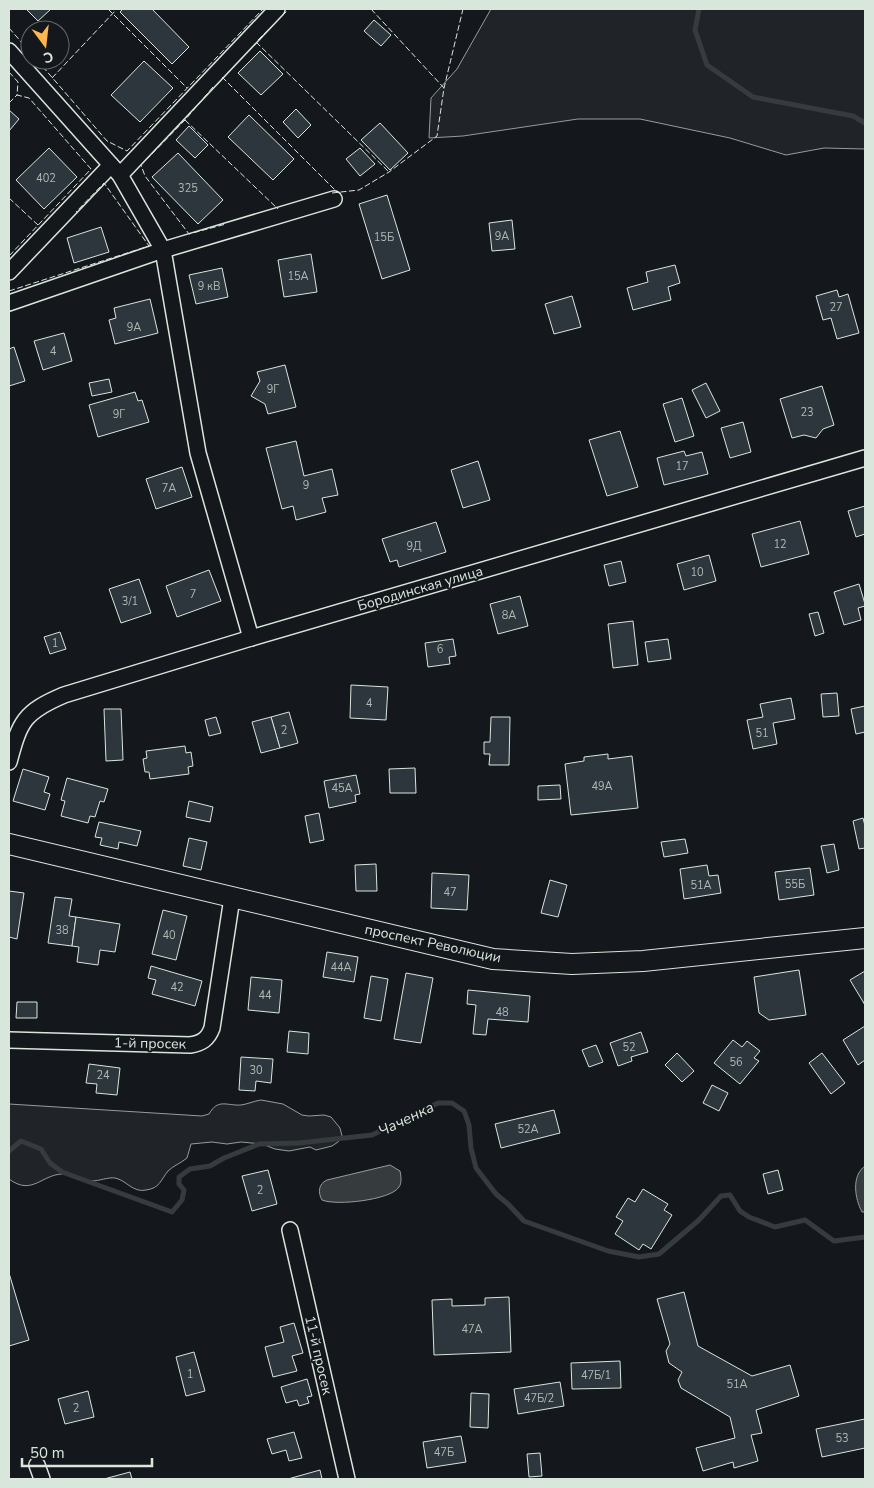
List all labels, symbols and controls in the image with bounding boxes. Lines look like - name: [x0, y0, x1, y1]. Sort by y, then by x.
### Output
- north arrow: [20, 20, 70, 70]
- text: С: [41, 47, 55, 68]
- house number: 402: [36, 171, 56, 186]
- house number: 325: [178, 181, 198, 196]
- house number: 9А: [495, 229, 509, 244]
- house number: 15Б: [374, 230, 394, 245]
- house number: 15А: [287, 269, 309, 284]
- house number: 9 кВ: [198, 279, 220, 294]
- house number: 27: [829, 300, 843, 315]
- house number: 9А: [127, 320, 141, 335]
- house number: 4: [50, 344, 57, 359]
- house number: 9Г: [267, 382, 279, 397]
- house number: 23: [800, 405, 814, 420]
- house number: 9Г: [113, 407, 125, 422]
- house number: 17: [675, 459, 689, 474]
- house number: 9: [303, 478, 309, 493]
- house number: 7А: [162, 481, 176, 496]
- house number: 12: [773, 537, 787, 552]
- house number: 9Д: [406, 539, 422, 554]
- street label: Бородинская улица: [355, 561, 485, 616]
- house number: 10: [690, 565, 704, 580]
- house number: 7: [190, 587, 196, 602]
- house number: 3/1: [122, 594, 138, 609]
- house number: 8А: [502, 608, 516, 623]
- house number: 1: [52, 636, 58, 651]
- house number: 6: [437, 642, 444, 657]
- house number: 4: [366, 696, 373, 711]
- house number: 2: [281, 723, 287, 738]
- house number: 51: [755, 726, 769, 741]
- house number: 49А: [591, 779, 613, 794]
- house number: 45А: [331, 781, 353, 796]
- house number: 55Б: [785, 877, 805, 892]
- house number: 51А: [690, 878, 712, 893]
- house number: 47: [443, 885, 457, 900]
- street label: проспект Революции: [363, 920, 503, 967]
- house number: 38: [55, 923, 69, 938]
- house number: 40: [162, 928, 176, 943]
- house number: 44А: [330, 960, 352, 975]
- house number: 42: [170, 980, 184, 995]
- house number: 44: [258, 988, 272, 1003]
- house number: 48: [495, 1005, 509, 1020]
- street label: 1-й просек: [114, 1033, 187, 1054]
- house number: 52: [622, 1040, 636, 1055]
- house number: 56: [729, 1055, 743, 1070]
- house number: 30: [249, 1063, 263, 1078]
- house number: 24: [96, 1068, 110, 1083]
- water label: Чаченка: [375, 1097, 437, 1141]
- house number: 52А: [517, 1122, 539, 1137]
- house number: 2: [257, 1183, 263, 1198]
- street label: 11-й просек: [300, 1314, 337, 1397]
- house number: 47А: [461, 1322, 483, 1337]
- house number: 1: [187, 1367, 193, 1382]
- house number: 47Б/1: [581, 1368, 611, 1383]
- house number: 51А: [726, 1377, 748, 1392]
- house number: 47Б/2: [524, 1391, 554, 1406]
- house number: 2: [73, 1401, 79, 1416]
- house number: 53: [835, 1431, 849, 1446]
- scale bar: [22, 1436, 152, 1468]
- text: 50 m: [30, 1443, 65, 1463]
- house number: 47Б: [434, 1445, 454, 1460]

